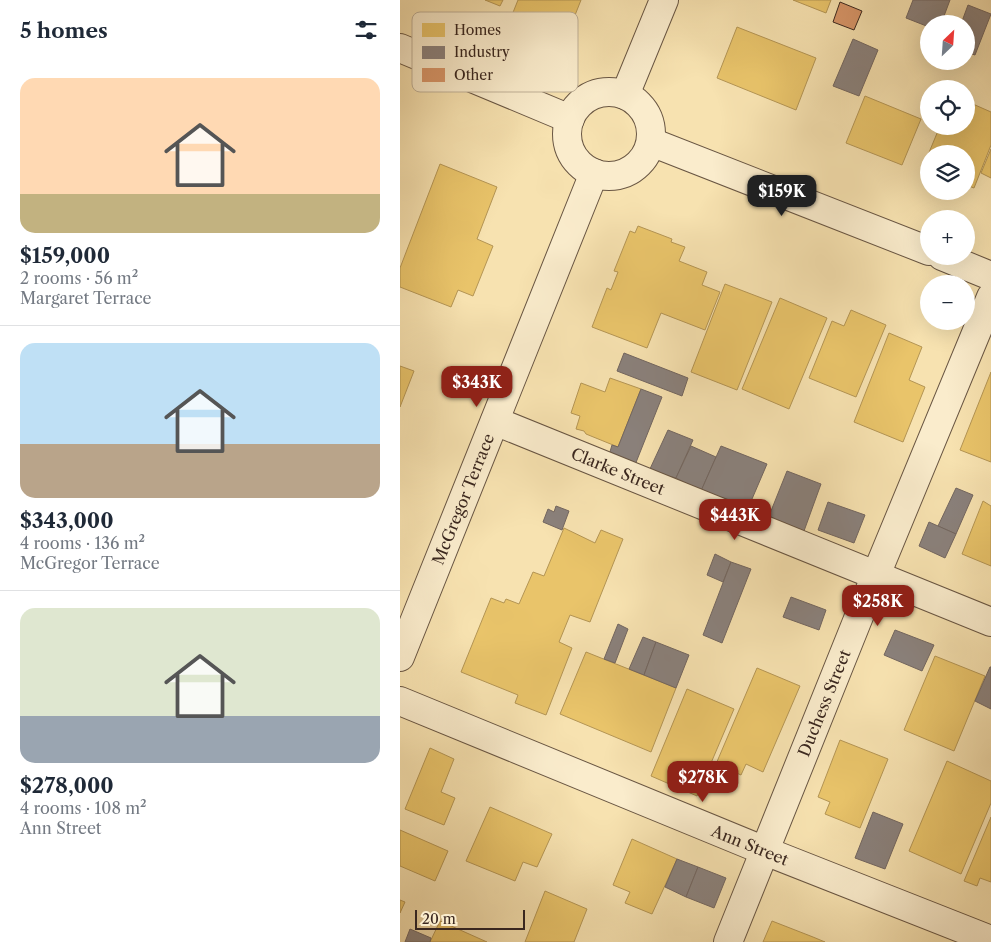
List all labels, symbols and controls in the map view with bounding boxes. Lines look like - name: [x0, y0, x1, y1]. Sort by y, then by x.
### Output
- legend: [412, 12, 578, 92]
- north arrow: [920, 15, 975, 70]
- map controls: [920, 15, 975, 330]
- icon: filters: [352, 16, 380, 44]
- text: 5 homes: [20, 18, 108, 43]
- text: Homes: [454, 21, 501, 39]
- text: Industry: [454, 43, 510, 61]
- text: Other: [454, 66, 493, 84]
- button: locate: [920, 80, 975, 135]
- icon: home: [155, 110, 245, 200]
- button: layers: [920, 145, 975, 200]
- pin: $159K: [747, 174, 817, 217]
- text: $159K: [758, 181, 806, 201]
- button: +: [920, 210, 975, 265]
- text: $159,000: [20, 243, 110, 268]
- text: 2 rooms · 56 m²: [20, 268, 138, 288]
- button: −: [920, 275, 975, 330]
- text: Margaret Terrace: [20, 288, 152, 308]
- pin: $343K: [442, 366, 512, 408]
- text: $343K: [452, 372, 502, 392]
- icon: home: [155, 376, 245, 466]
- street label: McGregor Terrace: [428, 430, 498, 567]
- street label: Clarke Street: [568, 443, 668, 499]
- pin: $443K: [700, 498, 770, 541]
- text: $443K: [710, 505, 760, 525]
- text: $343,000: [20, 508, 114, 533]
- text: 4 rooms · 136 m²: [20, 533, 145, 553]
- text: McGregor Terrace: [20, 553, 160, 573]
- pin: $258K: [843, 584, 913, 627]
- text: $258K: [853, 591, 903, 611]
- icon: home: [155, 641, 245, 731]
- street label: Duchess Street: [793, 646, 855, 759]
- pin: $278K: [668, 760, 738, 803]
- text: $278K: [678, 767, 728, 787]
- text: $278,000: [20, 773, 114, 798]
- text: 4 rooms · 108 m²: [20, 798, 147, 818]
- text: Ann Street: [20, 818, 102, 838]
- street label: Ann Street: [708, 820, 792, 870]
- scale bar: [415, 907, 525, 930]
- text: 20 m: [422, 910, 456, 928]

